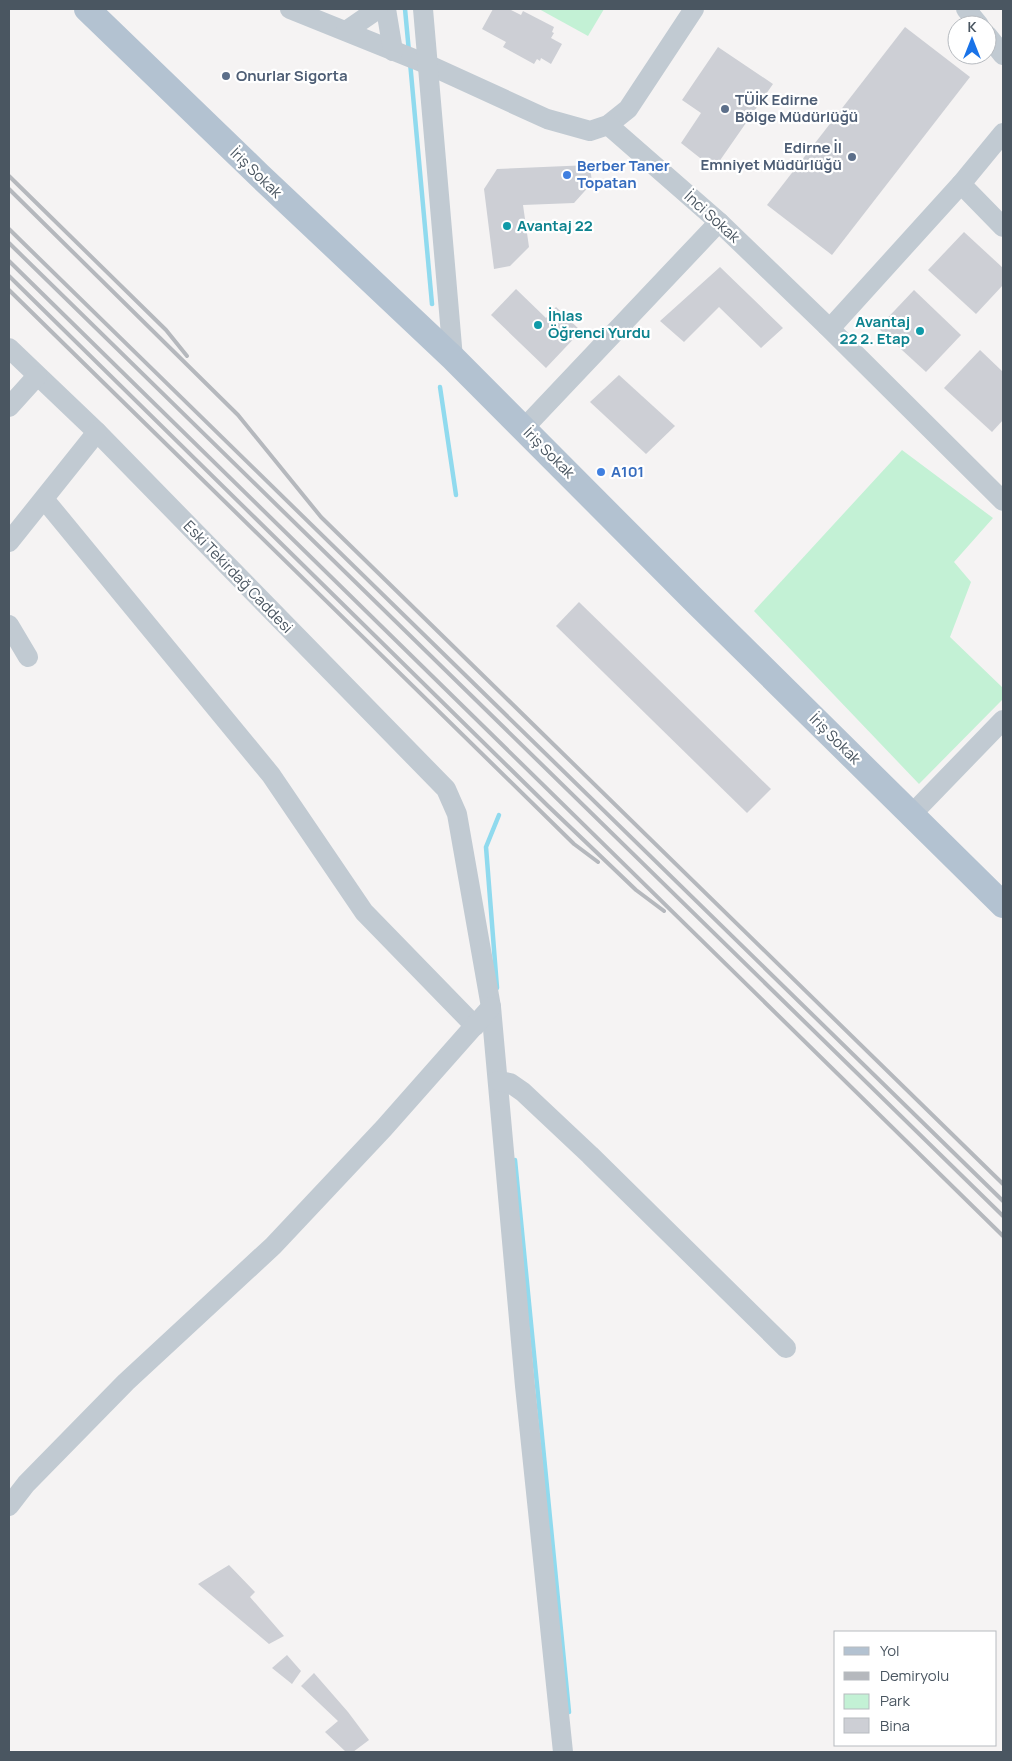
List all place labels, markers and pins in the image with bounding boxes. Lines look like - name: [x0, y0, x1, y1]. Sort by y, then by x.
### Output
- place label: Onurlar Sigorta: [236, 65, 348, 86]
- marker: Onurlar Sigorta: [220, 70, 232, 82]
- place label: TÜİK Edirne Bölge Müdürlüğü: [735, 89, 858, 127]
- marker: TÜİK Edirne Bölge Müdürlüğü: [719, 103, 731, 115]
- place label: Edirne İl Emniyet Müdürlüğü: [700, 137, 842, 175]
- marker: Edirne İl Emniyet Müdürlüğü: [846, 151, 858, 163]
- place label: Berber Taner Topatan: [577, 155, 670, 193]
- marker: Berber Taner Topatan: [561, 169, 573, 181]
- place label: Avantaj 22: [517, 215, 593, 236]
- marker: Avantaj 22: [501, 220, 513, 232]
- place label: İhlas Öğrenci Yurdu: [548, 305, 650, 343]
- place label: Avantaj 22 2. Etap: [840, 311, 910, 349]
- marker: İhlas Öğrenci Yurdu: [532, 319, 544, 331]
- marker: Avantaj 22 2. Etap: [914, 325, 926, 337]
- place label: A101: [611, 461, 644, 482]
- marker: A101: [595, 466, 607, 478]

